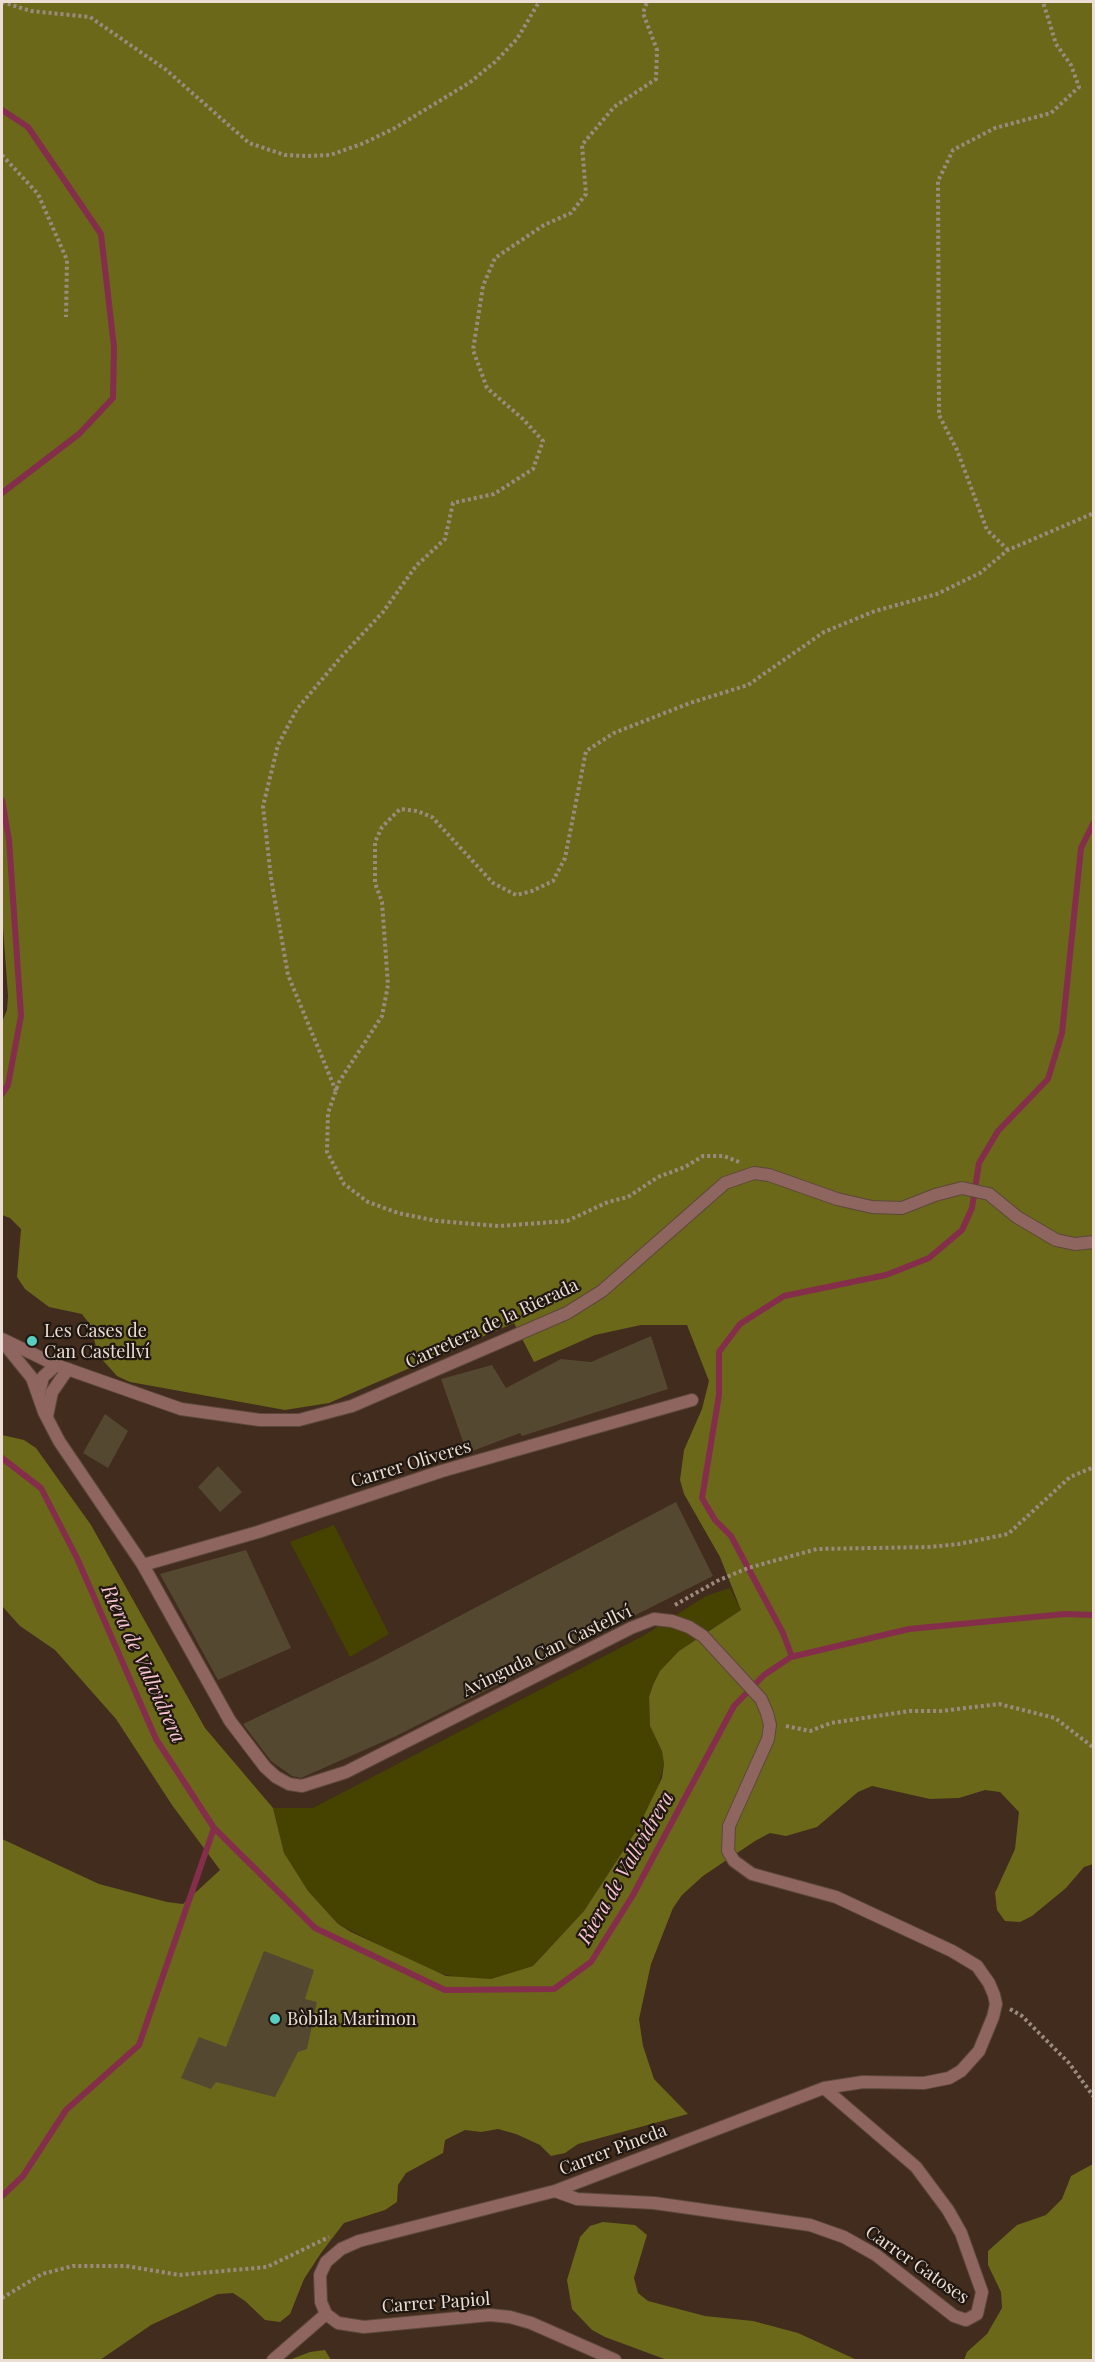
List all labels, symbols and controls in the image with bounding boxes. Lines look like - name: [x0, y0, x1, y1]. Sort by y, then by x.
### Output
- street label: Carretera de la Rierada: [402, 1274, 582, 1374]
- place label: Les Cases de Can Castellví: [44, 1320, 150, 1362]
- marker: Les Cases de Can Castellví: [25, 1334, 39, 1348]
- street label: Carrer Oliveres: [348, 1435, 474, 1493]
- water label: Riera de Vallvidrera: [96, 1581, 190, 1747]
- street label: Avinguda Can Castellví: [459, 1601, 635, 1701]
- water label: Riera de Vallvidrera: [573, 1788, 679, 1948]
- place label: Bòbila Marimon: [287, 2008, 417, 2030]
- marker: Bòbila Marimon: [268, 2012, 282, 2026]
- street label: Carrer Pineda: [556, 2120, 670, 2180]
- street label: Carrer Gatoses: [861, 2221, 973, 2309]
- street label: Carrer Papiol: [381, 2288, 491, 2318]

